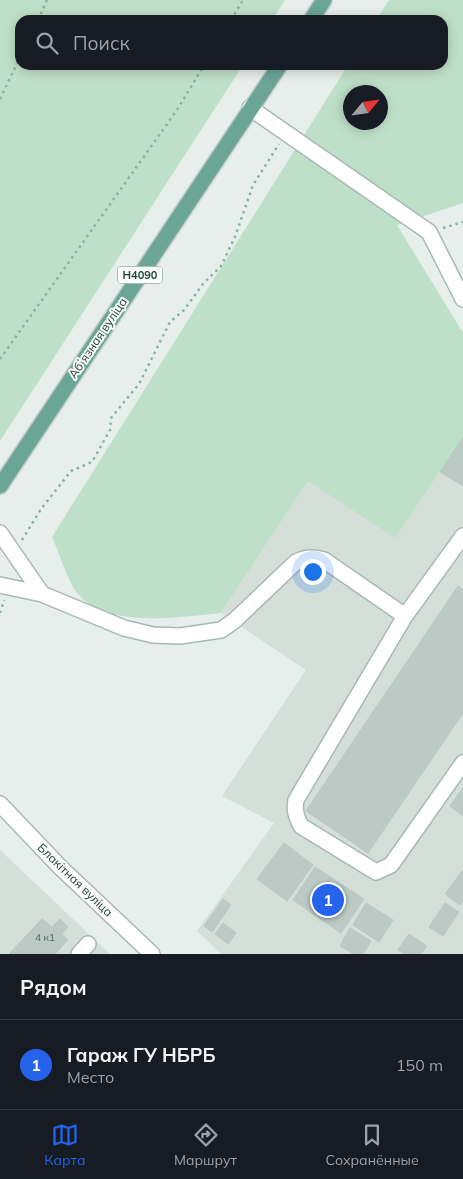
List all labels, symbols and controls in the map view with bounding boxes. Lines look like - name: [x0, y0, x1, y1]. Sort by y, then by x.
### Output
- search box: [15, 15, 448, 70]
- icon: search: [33, 29, 61, 57]
- text: Поиск: [73, 31, 130, 55]
- north arrow: [343, 85, 388, 130]
- road number: Н4090: [118, 266, 162, 284]
- street label: Абʼязная вуліца: [65, 295, 130, 381]
- your location: [300, 559, 326, 585]
- street label: Блакітная вуліца: [34, 840, 116, 919]
- pin: 1: [312, 881, 344, 919]
- house number: 4 к1: [35, 931, 55, 944]
- text: Рядом: [20, 974, 87, 1000]
- text: Гараж ГУ НБРБ: [67, 1043, 216, 1067]
- text: 1: [31, 1055, 41, 1075]
- text: 150 m: [396, 1055, 443, 1075]
- text: Место: [67, 1067, 114, 1087]
- tab: Карта: [44, 1121, 85, 1169]
- tab: Маршрут: [174, 1121, 237, 1169]
- tab: Сохранённые: [326, 1121, 419, 1169]

